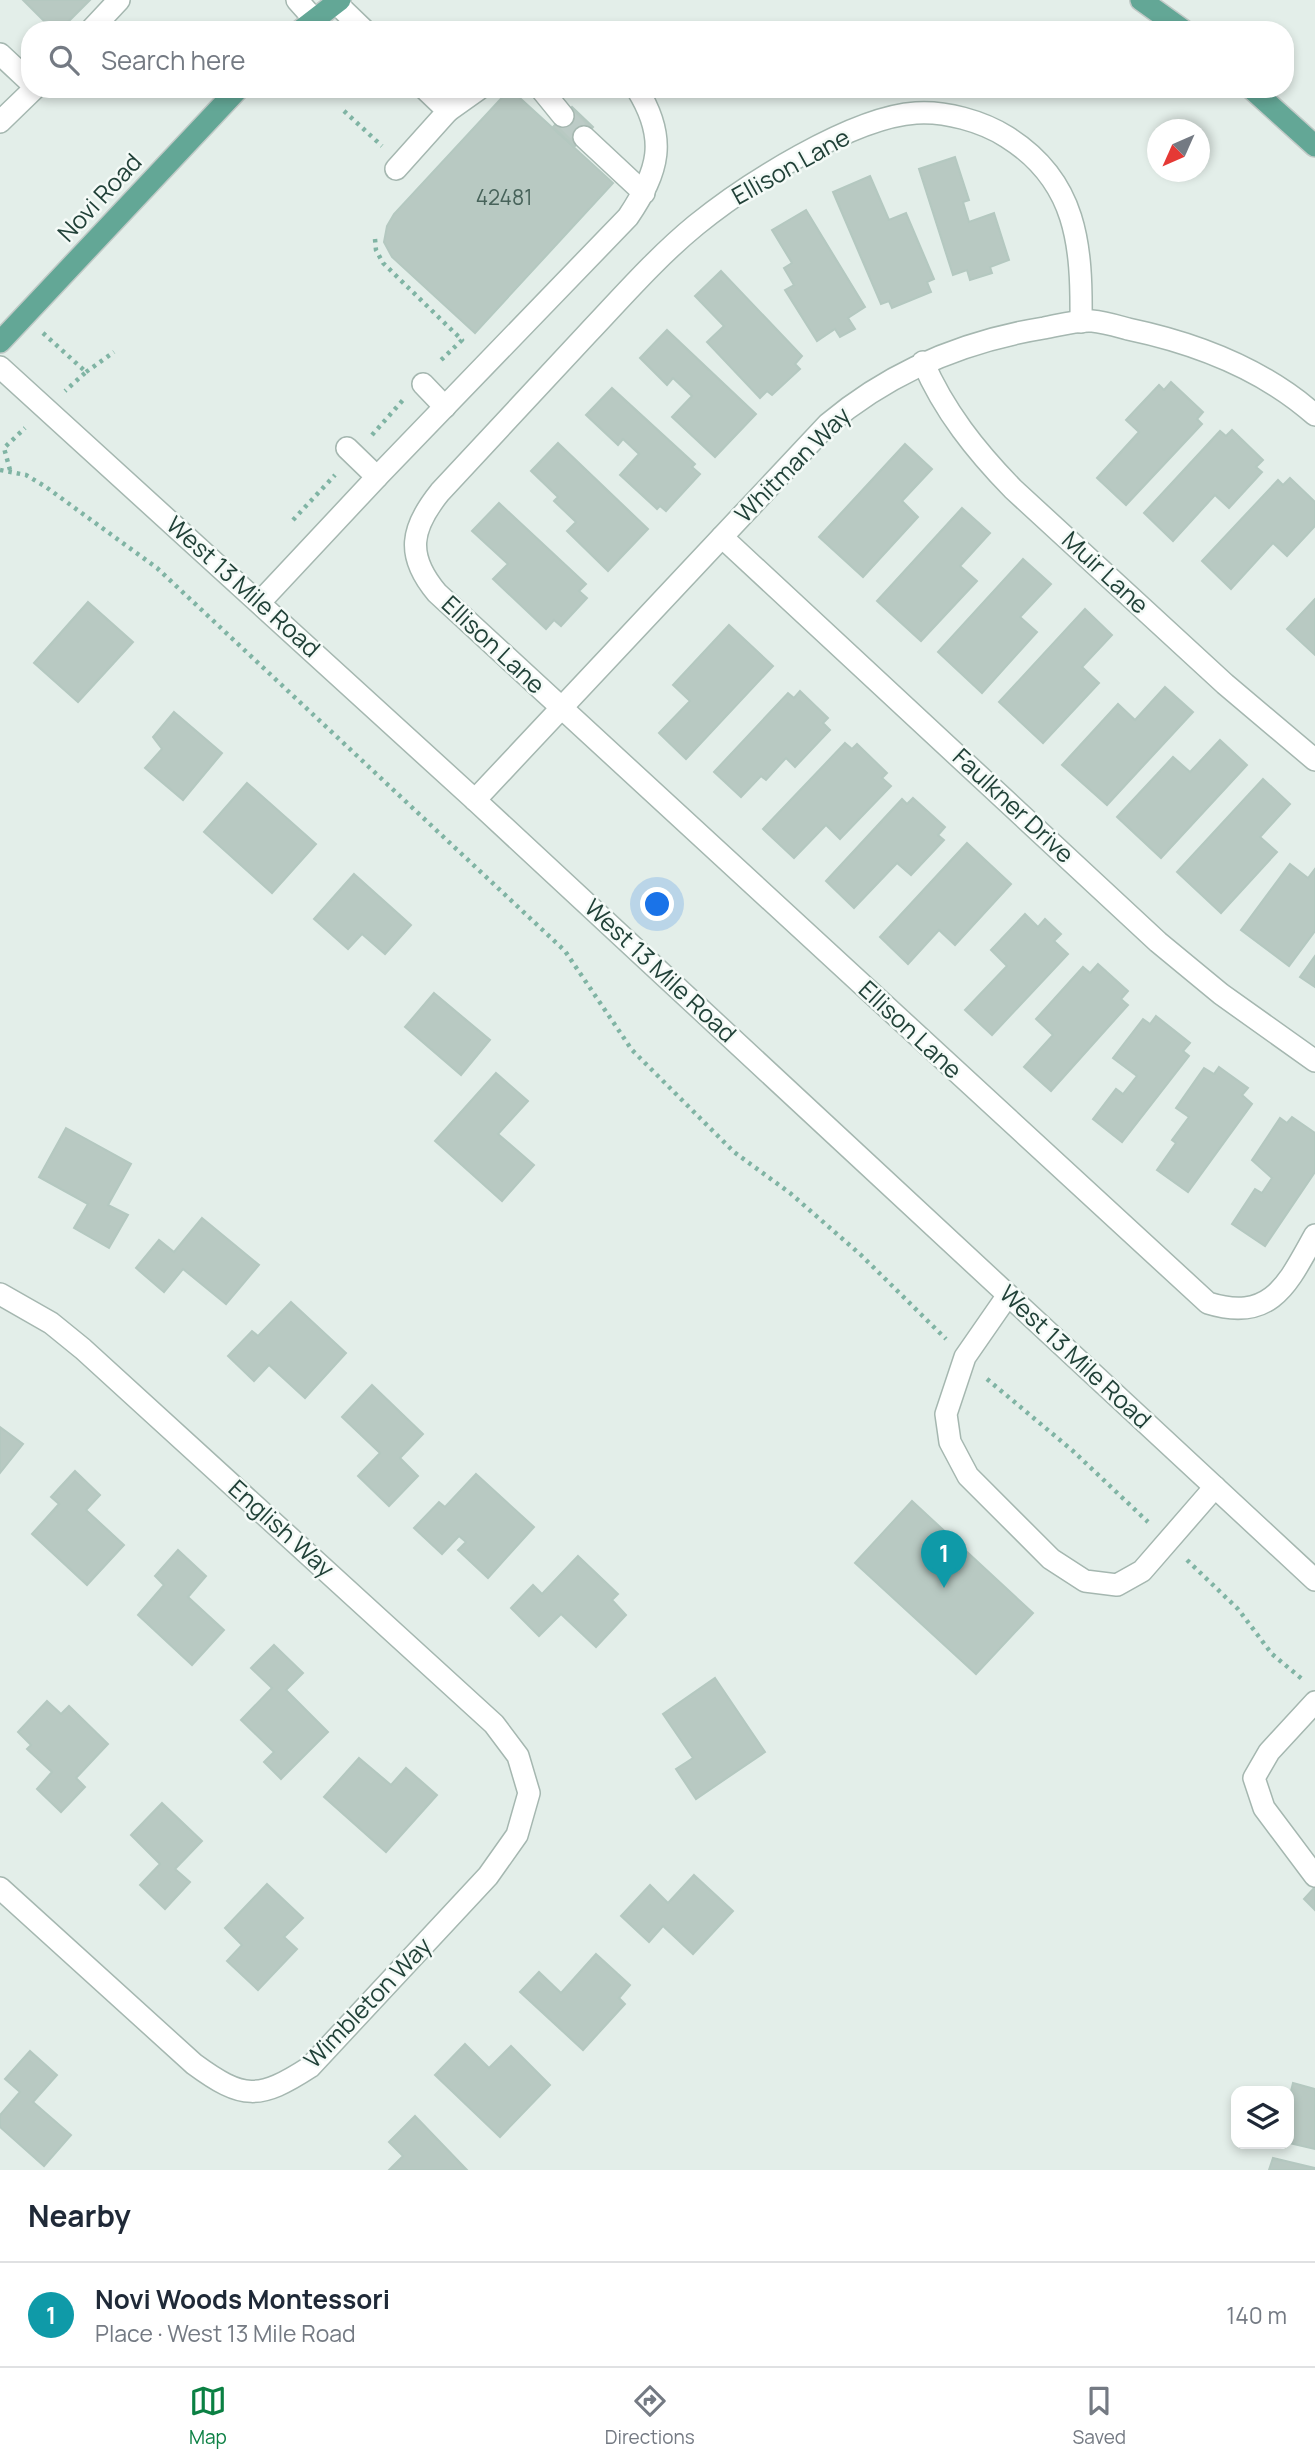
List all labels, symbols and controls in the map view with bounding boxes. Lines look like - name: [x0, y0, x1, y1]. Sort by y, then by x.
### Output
- search box: [21, 21, 1294, 98]
- icon: search: [45, 41, 83, 79]
- text: Search here: [101, 42, 246, 78]
- north arrow: [1147, 119, 1210, 182]
- street label: Ellison Lane: [725, 120, 855, 212]
- street label: Novi Road: [49, 146, 148, 248]
- house number: 42481: [476, 183, 532, 211]
- street label: Whitman Way: [727, 399, 857, 529]
- street label: West 13 Mile Road: [160, 508, 328, 664]
- street label: Muir Lane: [1056, 523, 1157, 621]
- street label: Ellison Lane: [435, 587, 553, 700]
- street label: Faulkner Drive: [946, 740, 1082, 870]
- your location: [640, 887, 674, 921]
- street label: West 13 Mile Road: [578, 891, 744, 1049]
- street label: Ellison Lane: [852, 972, 970, 1085]
- street label: West 13 Mile Road: [993, 1277, 1159, 1435]
- street label: English Way: [222, 1472, 342, 1584]
- pin: 1: [921, 1530, 967, 1588]
- street label: Wimbleton Way: [296, 1929, 438, 2075]
- map controls: [1231, 2086, 1294, 2149]
- button: layers: [1231, 2086, 1294, 2149]
- text: Nearby: [28, 2195, 131, 2236]
- text: Novi Woods Montessori: [95, 2281, 390, 2317]
- text: 1: [46, 2299, 56, 2331]
- text: 140 m: [1226, 2299, 1287, 2331]
- text: Place · West 13 Mile Road: [95, 2317, 356, 2349]
- tab: Map: [189, 2382, 227, 2450]
- tab: Directions: [605, 2382, 695, 2450]
- tab: Saved: [1073, 2382, 1126, 2450]

